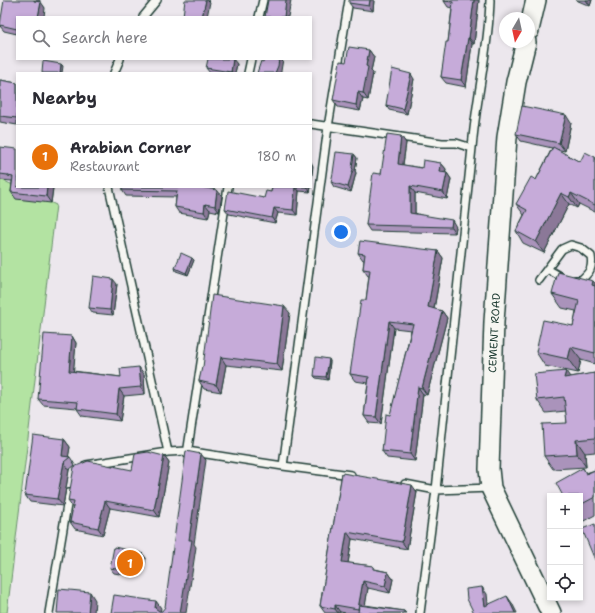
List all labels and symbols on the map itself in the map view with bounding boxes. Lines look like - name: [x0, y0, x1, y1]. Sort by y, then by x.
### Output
- north arrow: [499, 12, 535, 48]
- your location: [331, 222, 351, 242]
- street label: CEMENT ROAD: [485, 293, 504, 373]
- pin: 1: [117, 548, 143, 578]

